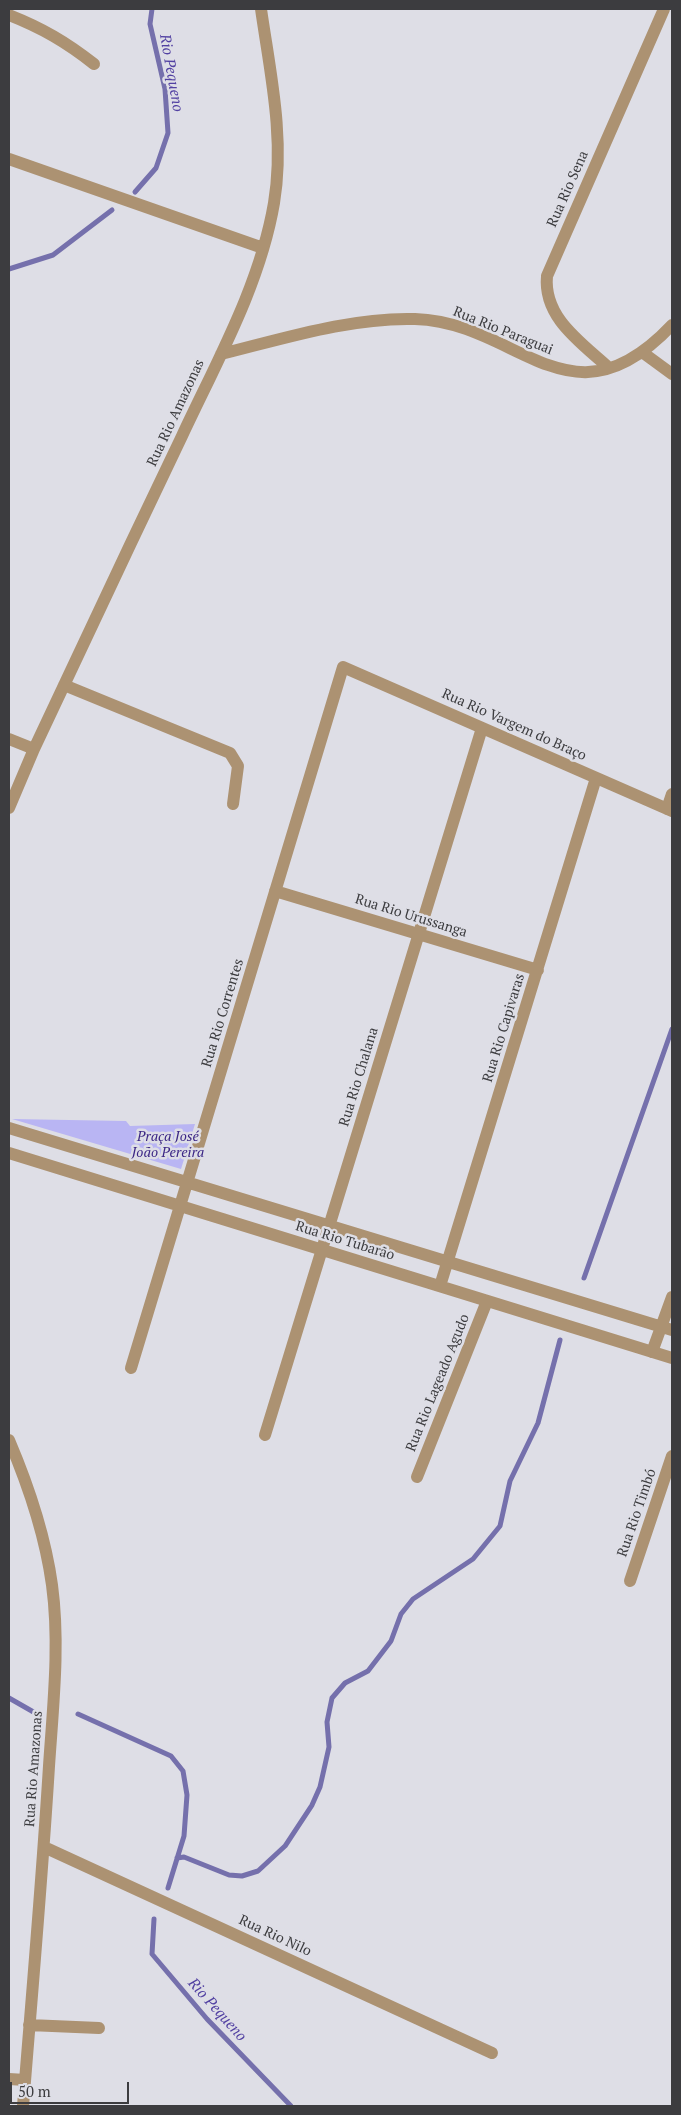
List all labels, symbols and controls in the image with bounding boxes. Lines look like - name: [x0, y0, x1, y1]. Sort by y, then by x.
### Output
- water label: Rio Pequeno: [155, 33, 187, 113]
- street label: Rua Rio Sena: [544, 148, 592, 230]
- street label: Rua Rio Paraguai: [451, 303, 555, 359]
- street label: Rua Rio Amazonas: [144, 357, 208, 469]
- street label: Rua Rio Vargem do Braço: [439, 686, 589, 764]
- street label: Rua Rio Urussanga: [353, 891, 469, 941]
- street label: Rua Rio Correntes: [199, 957, 247, 1069]
- street label: Rua Rio Capivaras: [480, 972, 528, 1084]
- street label: Rua Rio Chalana: [336, 1025, 382, 1129]
- park label: Praça José João Pereira: [132, 1129, 204, 1162]
- street label: Rua Rio Tubarão: [293, 1218, 397, 1264]
- street label: Rua Rio Lageado Agudo: [403, 1312, 473, 1454]
- street label: Rua Rio Timbó: [614, 1467, 660, 1559]
- street label: Rua Rio Amazonas: [22, 1710, 46, 1828]
- street label: Rua Rio Nilo: [236, 1912, 314, 1960]
- water label: Rio Pequeno: [184, 1975, 250, 2045]
- scale bar: [12, 2072, 131, 2104]
- text: 50 m: [18, 2081, 51, 2101]

